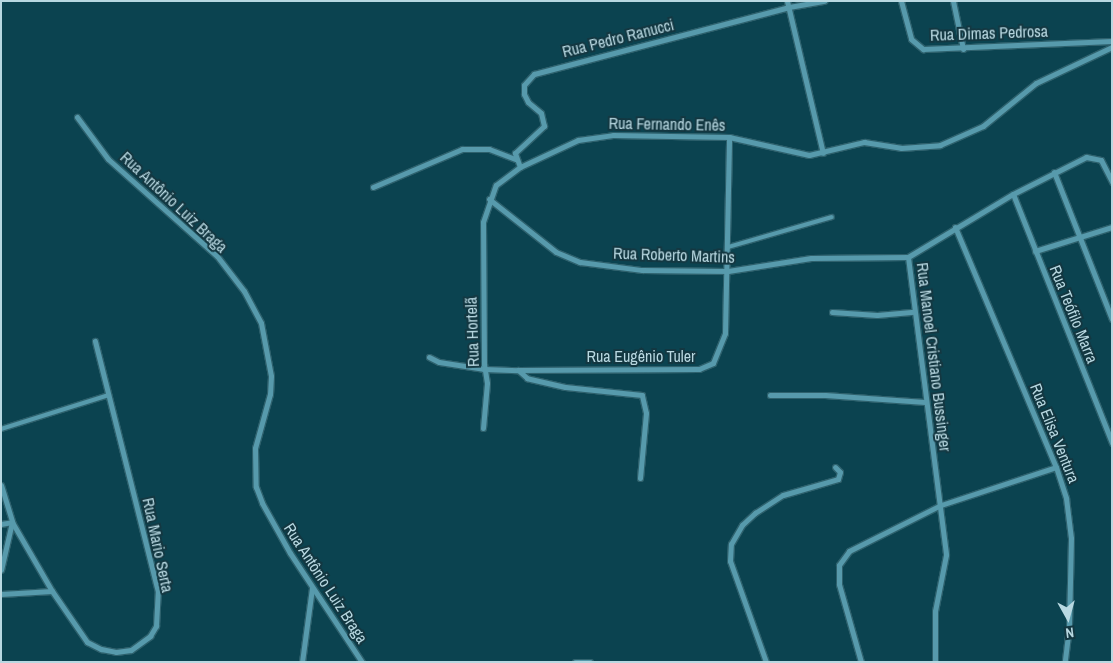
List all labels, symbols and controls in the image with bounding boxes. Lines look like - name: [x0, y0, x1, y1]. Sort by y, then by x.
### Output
- street label: Rua Pedro Ranucci: [560, 15, 676, 61]
- street label: Rua Dimas Pedrosa: [930, 21, 1048, 45]
- street label: Rua Fernando Enês: [608, 113, 726, 135]
- street label: Rua Antônio Luiz Braga: [116, 147, 232, 257]
- street label: Rua Roberto Martins: [613, 243, 735, 267]
- street label: Rua Manoel Cristiano Bussinger: [913, 261, 955, 453]
- street label: Rua Teófilo Marra: [1046, 262, 1102, 366]
- street label: Rua Hortelã: [461, 297, 483, 367]
- street label: Rua Eugênio Tuler: [586, 346, 696, 366]
- street label: Rua Elisa Ventura: [1026, 380, 1084, 486]
- street label: Rua Mario Serta: [139, 496, 177, 594]
- street label: Rua Antônio Luiz Braga: [280, 519, 372, 647]
- north arrow: [1043, 593, 1093, 643]
- text: N: [1065, 623, 1075, 642]

